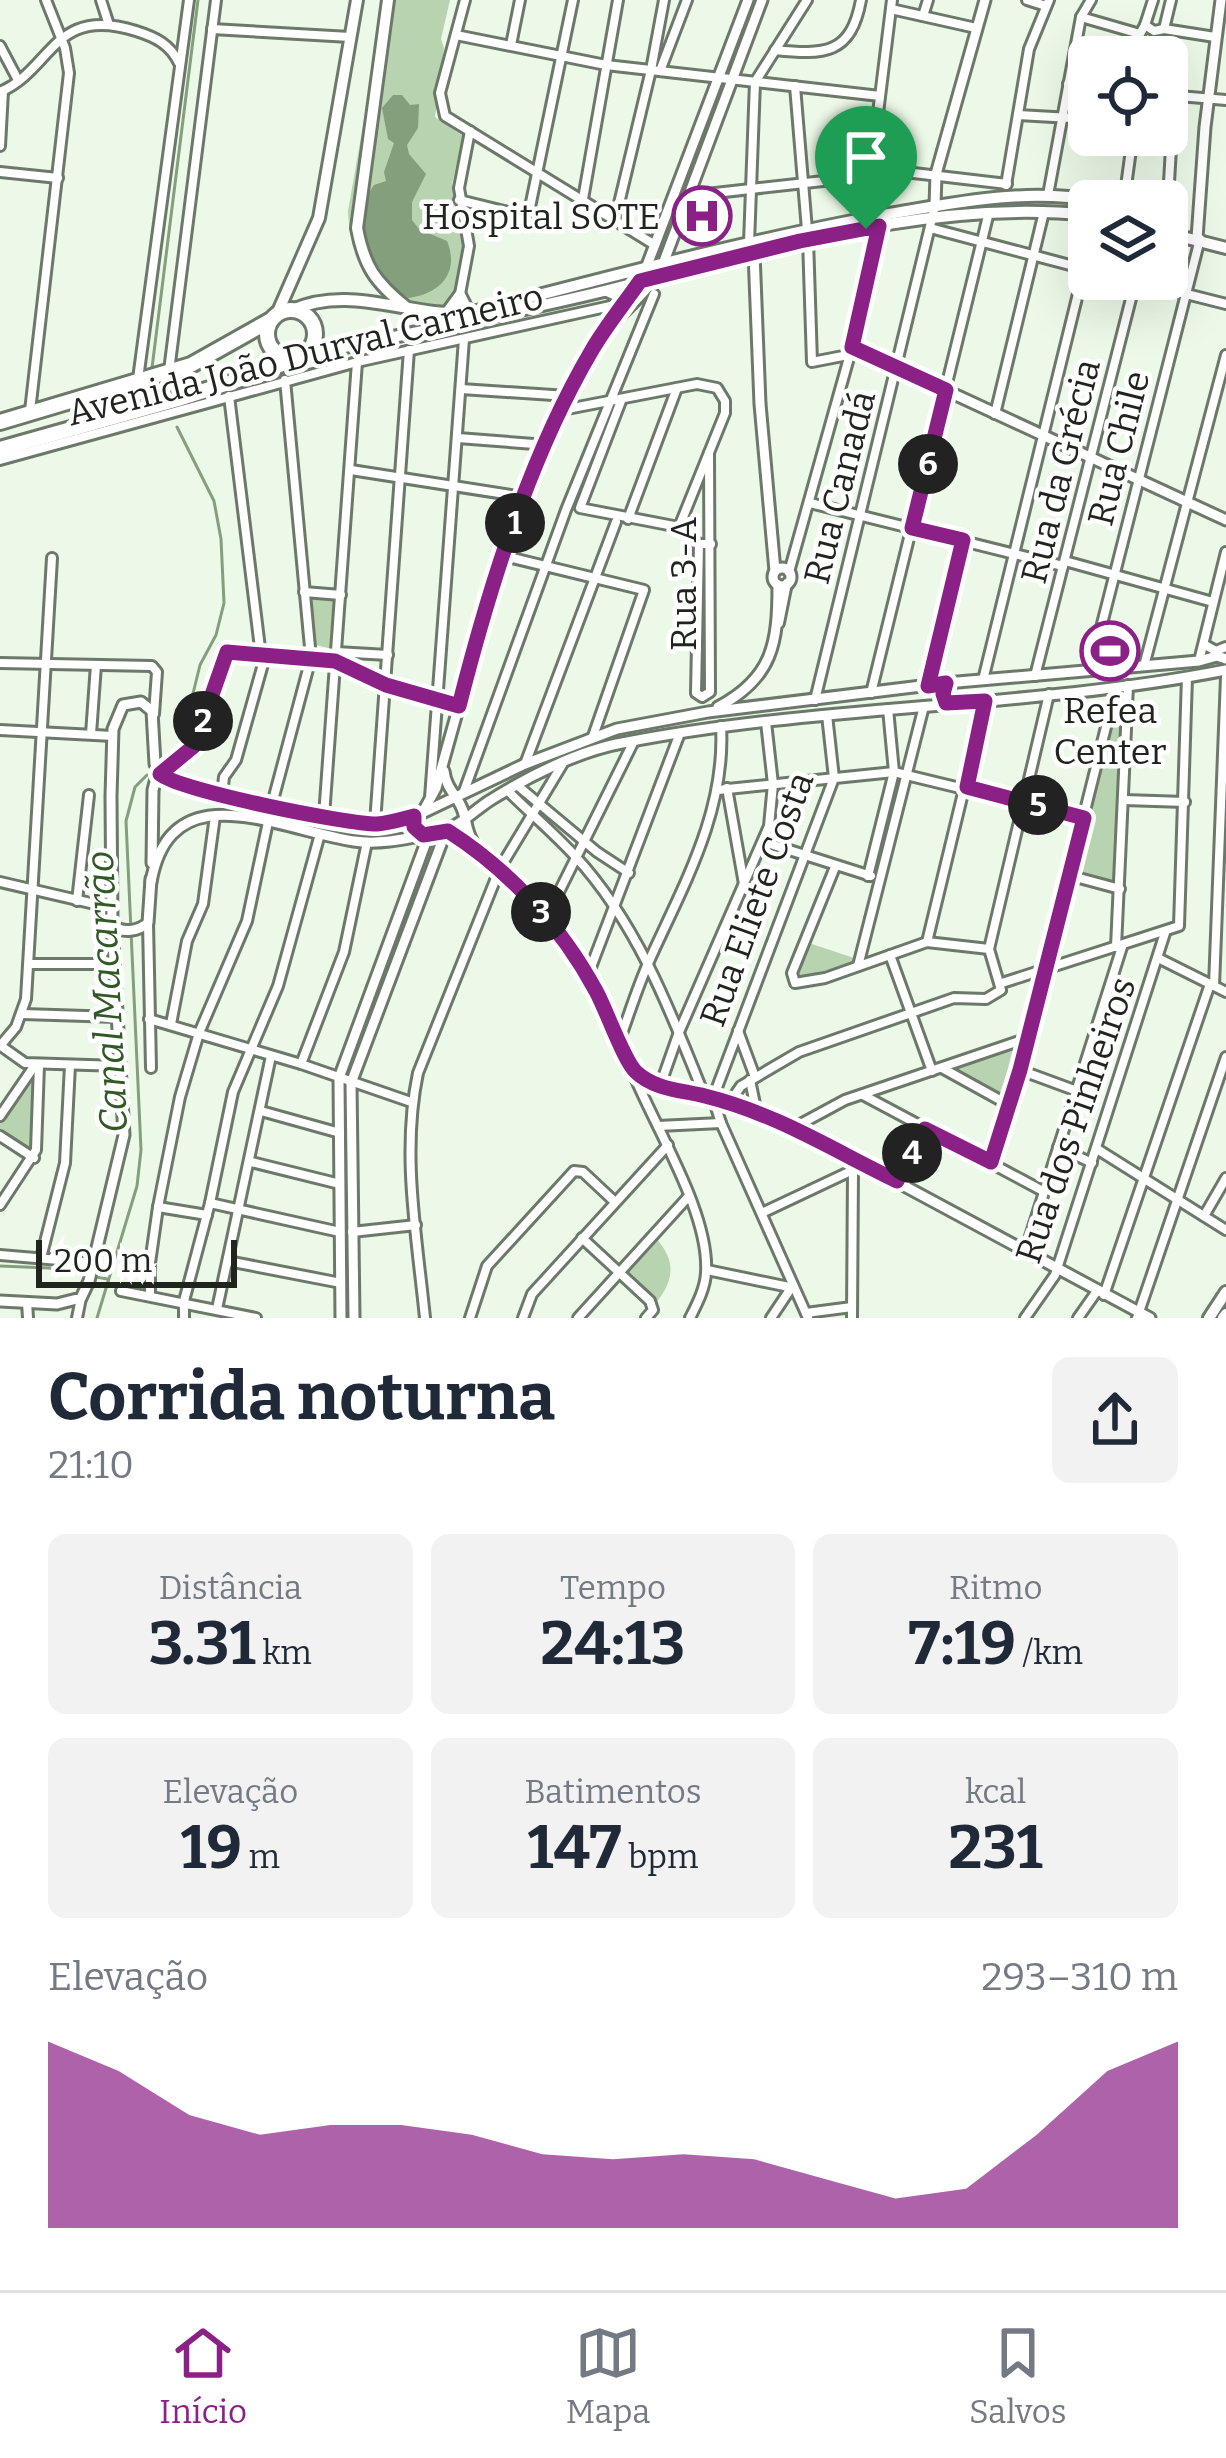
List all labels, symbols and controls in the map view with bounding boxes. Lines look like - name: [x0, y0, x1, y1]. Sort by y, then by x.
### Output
- map controls: [1068, 36, 1188, 300]
- button: locate: [1068, 36, 1188, 156]
- pin: [815, 106, 917, 229]
- icon: arrive: [833, 124, 899, 190]
- button: layers: [1068, 180, 1188, 300]
- hospital icon: Hospital SOTE: [671, 185, 733, 247]
- place label: Hospital SOTE: [422, 195, 660, 239]
- street label: Avenida João Durval Carneiro: [63, 274, 548, 435]
- street label: Rua da Grécia: [1012, 354, 1110, 588]
- street label: Rua Chile: [1079, 366, 1159, 530]
- street label: Rua Canadá: [795, 386, 885, 588]
- pin: 6: [898, 434, 958, 494]
- text: 6: [918, 444, 938, 484]
- pin: 1: [485, 493, 545, 553]
- text: 1: [508, 503, 522, 543]
- street label: Rua 3-A: [662, 517, 706, 651]
- sports icon: Refea Center: [1079, 620, 1141, 682]
- place label: Refea Center: [1054, 689, 1167, 774]
- pin: 2: [173, 691, 233, 751]
- text: 2: [194, 701, 212, 741]
- street label: Rua Eliete Costa: [691, 766, 823, 1033]
- pin: 5: [1008, 775, 1068, 835]
- text: 5: [1029, 785, 1047, 825]
- water label: Canal Macarrão: [77, 850, 137, 1134]
- pin: 3: [511, 882, 571, 942]
- text: 3: [531, 892, 551, 932]
- street label: Rua dos Pinheiros: [1006, 972, 1145, 1269]
- pin: 4: [882, 1123, 942, 1183]
- text: 4: [902, 1133, 922, 1173]
- scale bar: [36, 1234, 237, 1287]
- text: 200 m: [54, 1241, 152, 1281]
- text: Corrida noturna: [48, 1357, 555, 1436]
- button: share: [1052, 1357, 1178, 1483]
- text: 21:10: [48, 1442, 134, 1488]
- text: Distância: [159, 1568, 302, 1608]
- text: Tempo: [560, 1568, 666, 1608]
- text: Ritmo: [949, 1568, 1042, 1608]
- text: 3.31: [149, 1608, 256, 1680]
- text: 24:13: [541, 1608, 685, 1680]
- text: 7:19: [908, 1608, 1016, 1680]
- text: km: [256, 1633, 312, 1673]
- text: /km: [1016, 1633, 1083, 1673]
- text: Elevação: [163, 1772, 298, 1812]
- text: Batimentos: [524, 1772, 702, 1812]
- text: kcal: [965, 1772, 1026, 1812]
- text: 19: [181, 1812, 242, 1884]
- text: 147: [528, 1812, 622, 1884]
- text: 231: [949, 1812, 1043, 1884]
- text: m: [242, 1837, 280, 1877]
- text: bpm: [622, 1837, 698, 1877]
- text: Elevação: [48, 1954, 208, 2000]
- text: 293–310 m: [981, 1954, 1178, 2000]
- tab: Início: [159, 2320, 247, 2432]
- tab: Mapa: [566, 2320, 650, 2432]
- tab: Salvos: [969, 2320, 1067, 2432]

